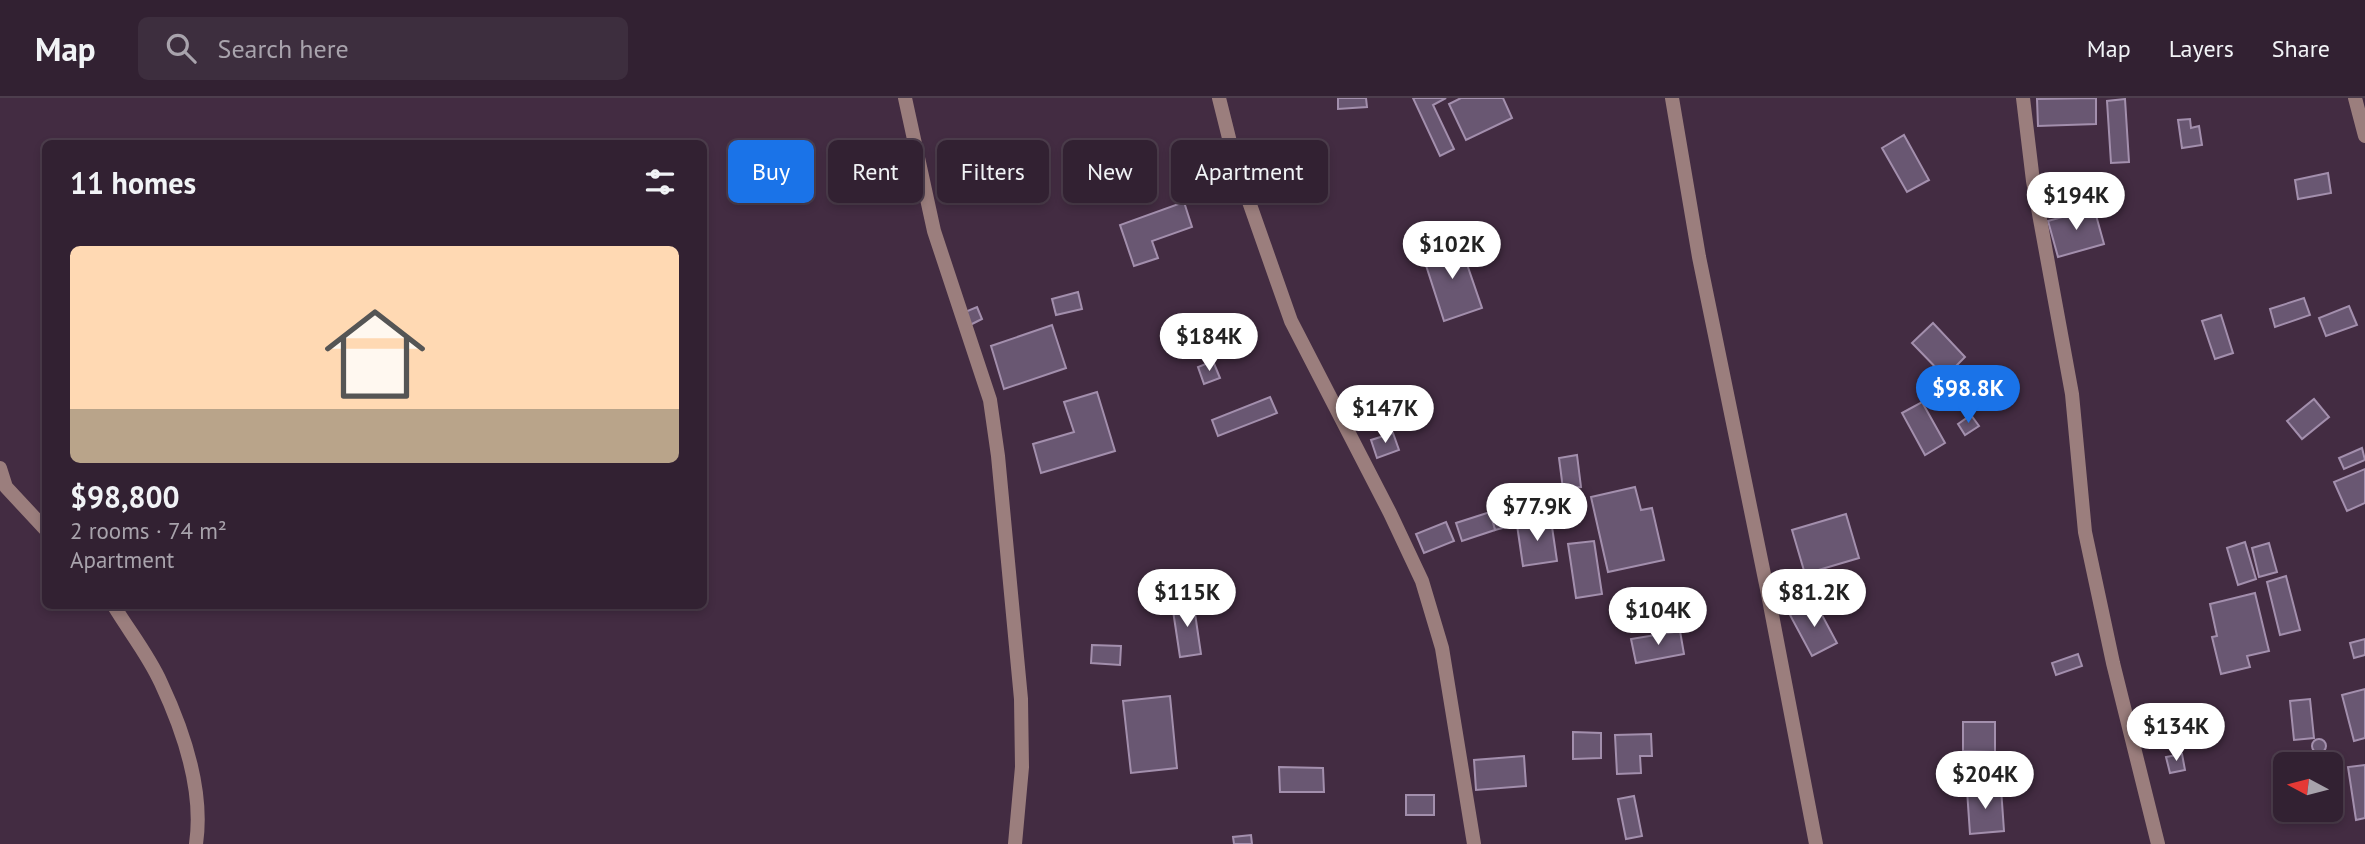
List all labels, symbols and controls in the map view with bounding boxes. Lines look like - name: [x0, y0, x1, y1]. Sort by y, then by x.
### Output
- search box: [138, 17, 628, 80]
- text: Map: [35, 27, 96, 70]
- icon: search: [162, 29, 200, 67]
- text: Search here: [218, 32, 349, 65]
- text: Map: [2087, 33, 2131, 64]
- text: Layers: [2169, 33, 2234, 64]
- text: Share: [2272, 33, 2330, 64]
- chip: Buy: [728, 140, 814, 203]
- chip: Rent: [828, 140, 923, 203]
- chip: Filters: [937, 140, 1049, 203]
- chip: New: [1063, 140, 1157, 203]
- chip: Apartment: [1171, 140, 1328, 203]
- text: 11 homes: [70, 163, 196, 202]
- icon: filters: [641, 163, 679, 201]
- pin: $194K: [2027, 172, 2125, 232]
- text: $194K: [2043, 180, 2109, 209]
- pin: $102K: [1403, 222, 1501, 281]
- text: $102K: [1419, 229, 1485, 258]
- icon: home: [312, 291, 438, 417]
- pin: $184K: [1160, 314, 1258, 373]
- text: $184K: [1176, 321, 1242, 350]
- pin: $98.8K: [1911, 366, 2025, 425]
- text: $98.8K: [1932, 373, 2004, 402]
- pin: $147K: [1336, 386, 1434, 445]
- text: $147K: [1352, 393, 1418, 422]
- text: $98,800: [70, 477, 180, 516]
- pin: $77.9K: [1480, 484, 1594, 543]
- text: $77.9K: [1502, 491, 1572, 520]
- text: 2 rooms · 74 m²: [70, 516, 227, 545]
- text: Apartment: [70, 545, 174, 574]
- pin: $115K: [1138, 570, 1236, 629]
- pin: $81.2K: [1757, 570, 1871, 629]
- text: $115K: [1154, 577, 1220, 606]
- text: $81.2K: [1778, 577, 1850, 606]
- pin: $104K: [1609, 588, 1707, 647]
- text: $104K: [1625, 595, 1691, 624]
- pin: $134K: [2127, 704, 2225, 763]
- text: $134K: [2143, 711, 2209, 740]
- pin: $204K: [1936, 752, 2034, 811]
- north arrow: [2273, 752, 2343, 822]
- map controls: [2273, 752, 2343, 822]
- text: $204K: [1952, 759, 2018, 788]

